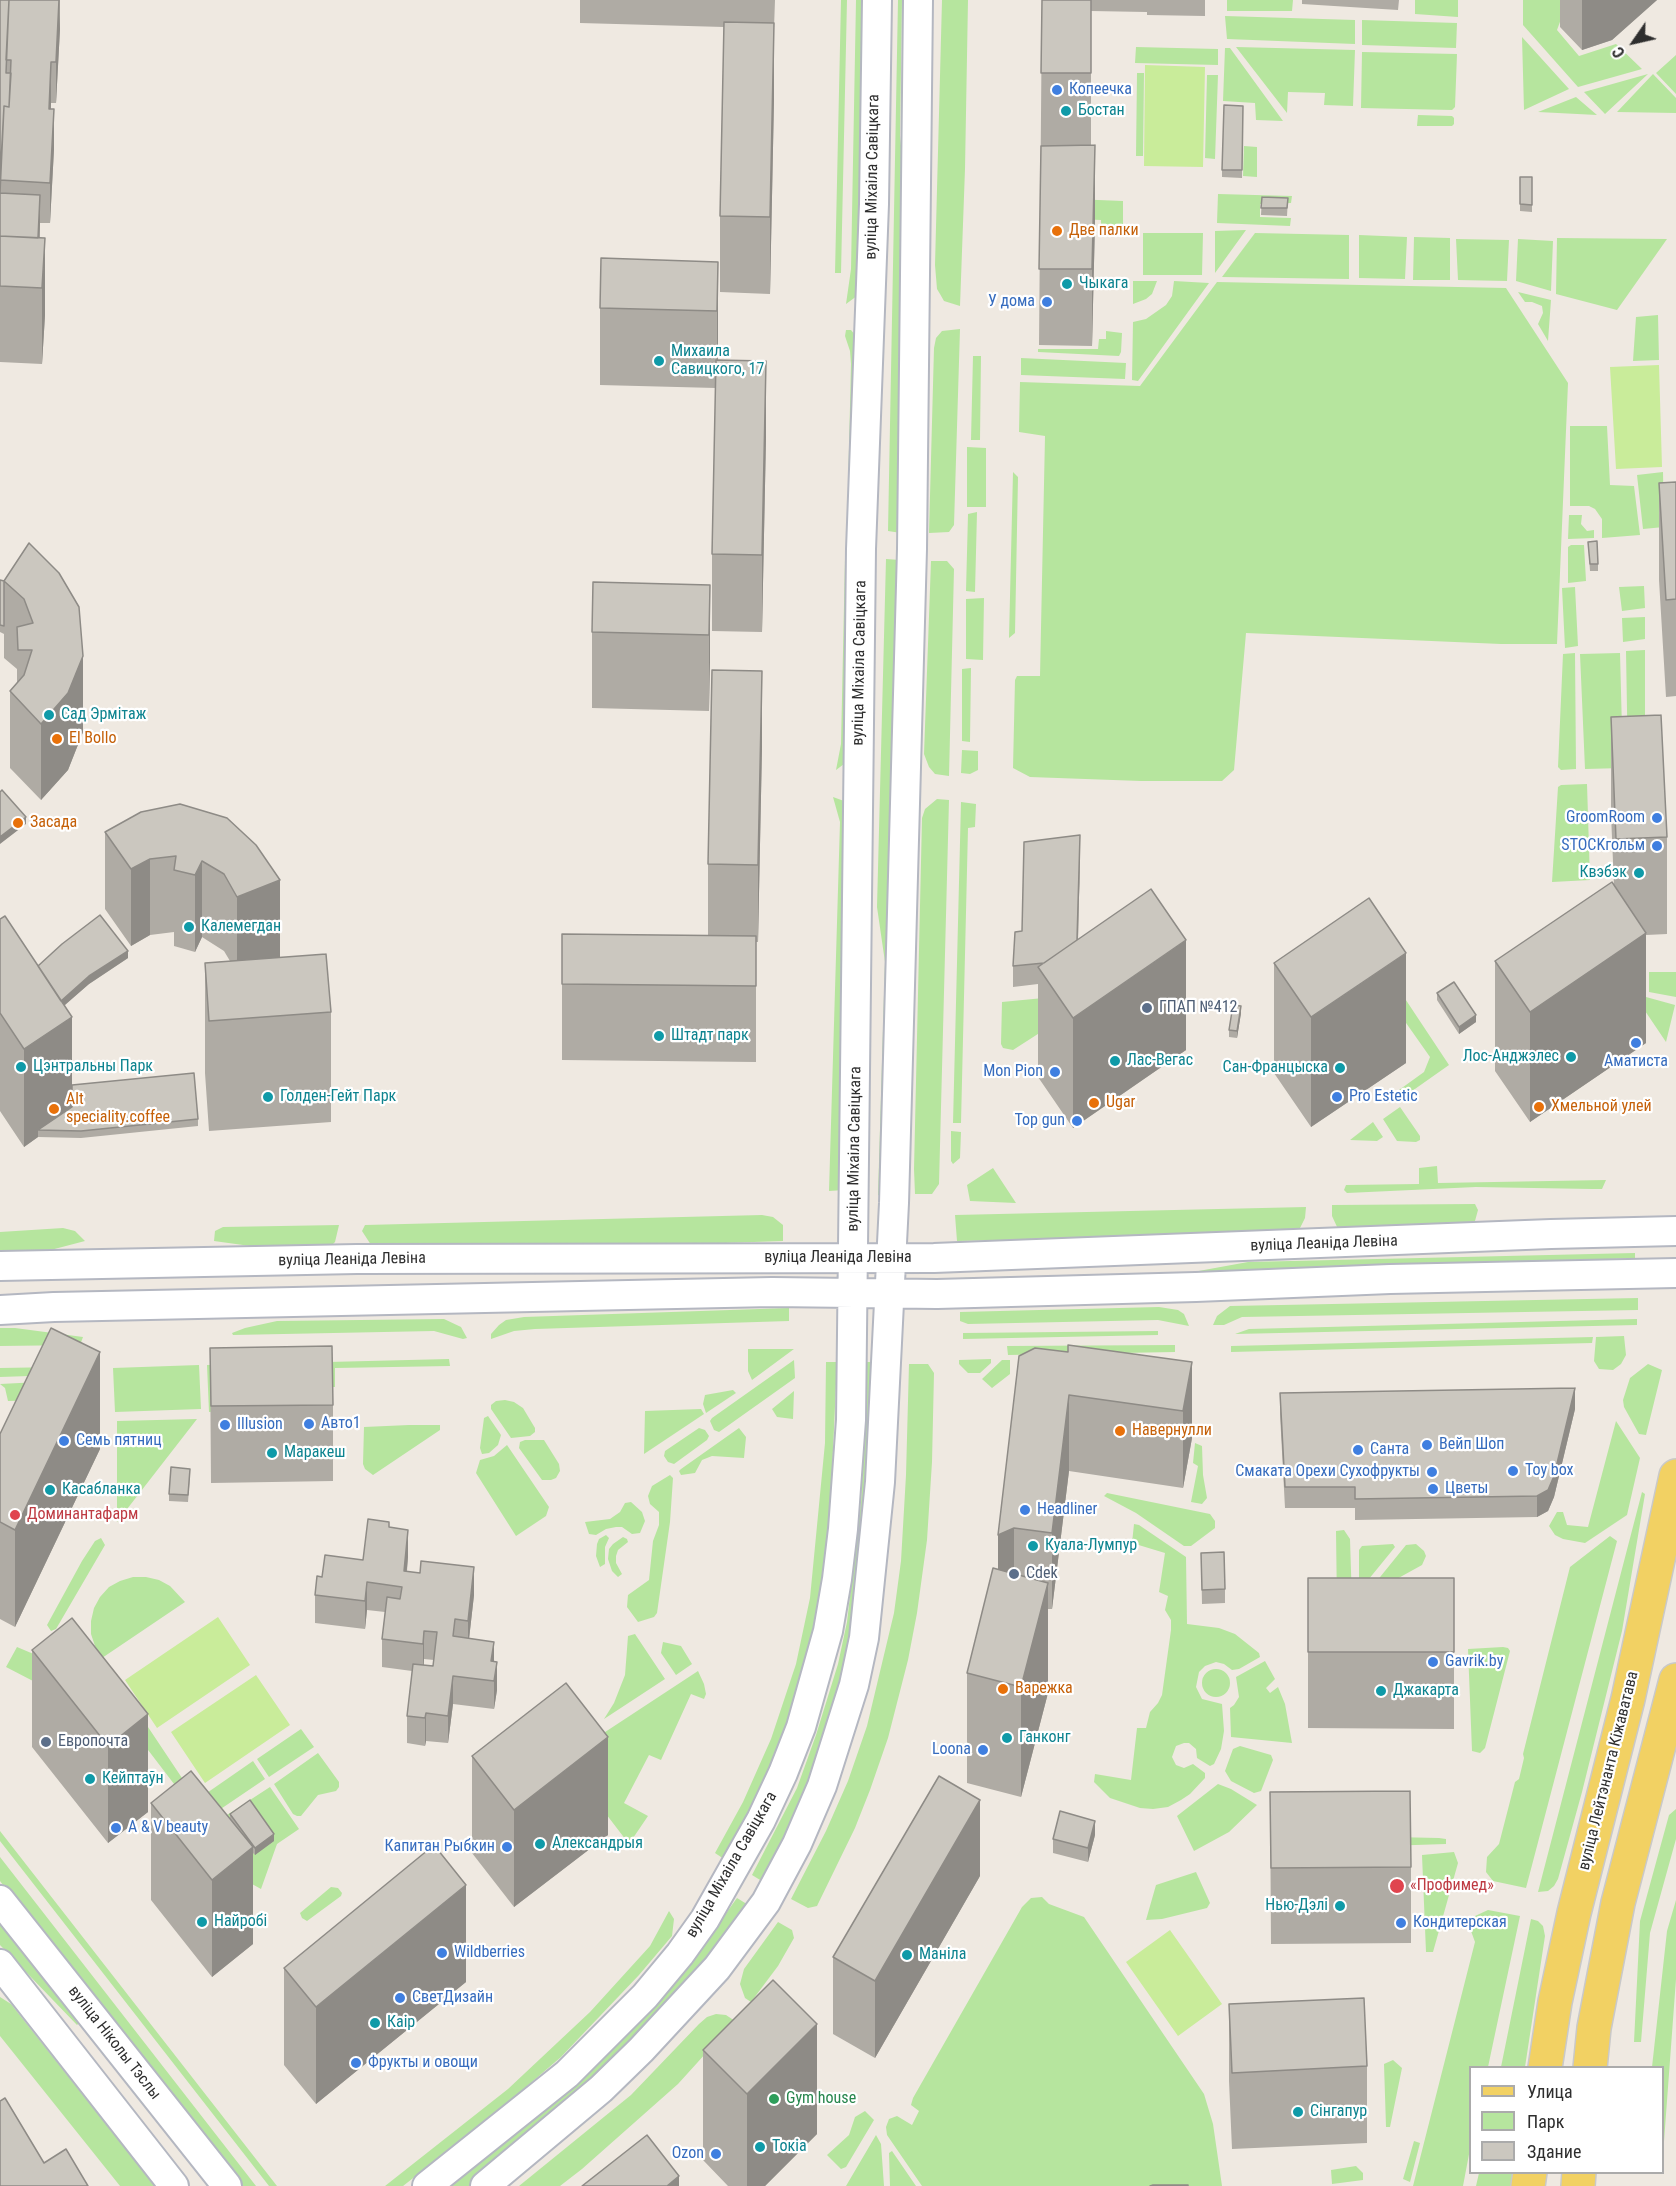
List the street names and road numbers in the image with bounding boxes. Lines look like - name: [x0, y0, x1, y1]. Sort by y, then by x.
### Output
- street label: вуліца Міхаіла Савіцкага: [862, 94, 884, 260]
- street label: вуліца Міхаіла Савіцкага: [849, 580, 871, 746]
- street label: вуліца Міхаіла Савіцкага: [844, 1066, 866, 1232]
- street label: вуліца Леаніда Левіна: [1250, 1232, 1398, 1256]
- street label: вуліца Леаніда Левіна: [764, 1248, 912, 1268]
- street label: вуліца Леаніда Левіна: [278, 1249, 426, 1271]
- street label: вуліца Лейтэнанта Кіжаватава: [1575, 1670, 1643, 1872]
- street label: вуліца Міхаіла Савіцкага: [682, 1789, 782, 1941]
- street label: вуліца Ніколы Тэслы: [64, 1982, 164, 2104]

